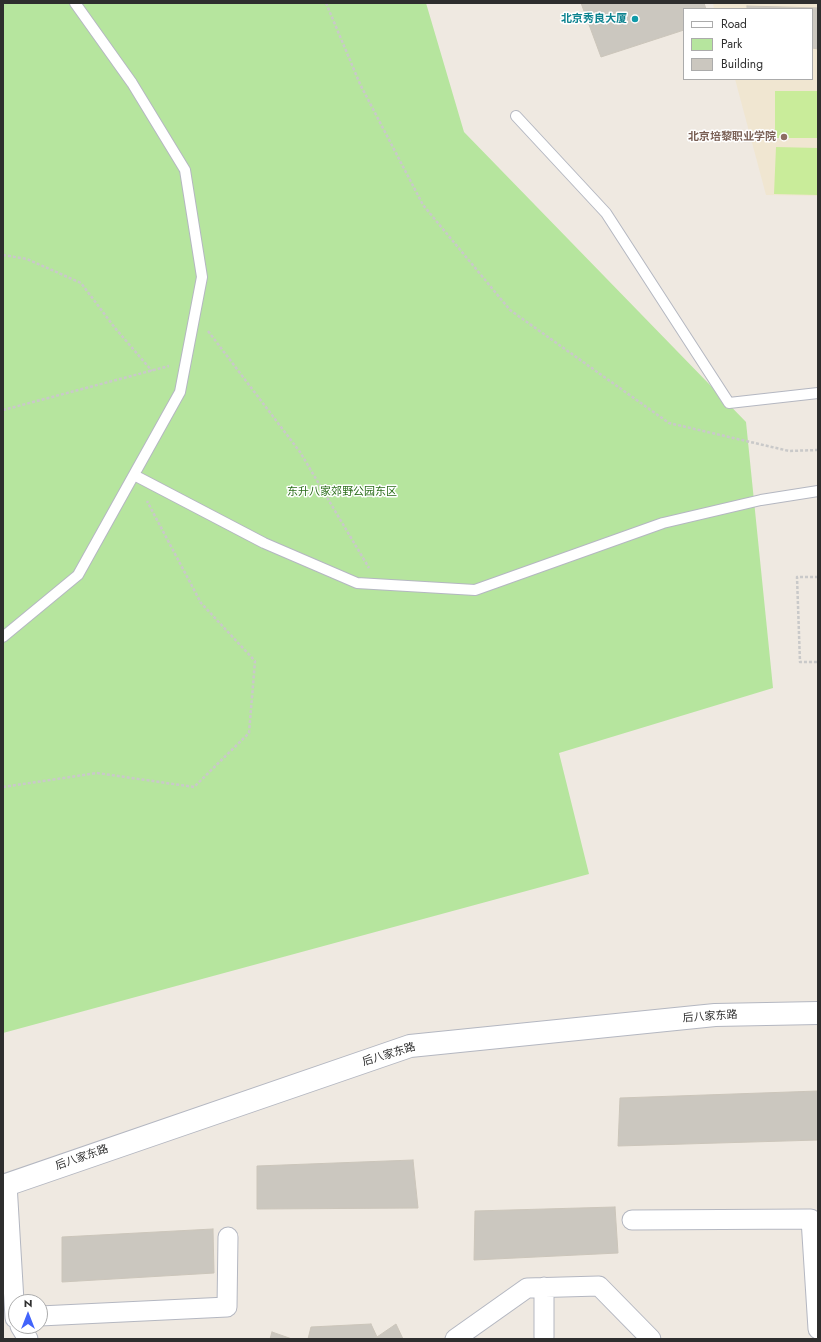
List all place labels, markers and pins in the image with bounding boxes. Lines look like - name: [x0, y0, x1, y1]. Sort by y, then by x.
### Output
- place label: 北京秀良大厦: [561, 12, 627, 26]
- marker: 北京秀良大厦: [630, 14, 640, 24]
- place label: 北京培黎职业学院: [688, 130, 776, 144]
- marker: 北京培黎职业学院: [779, 132, 789, 142]

